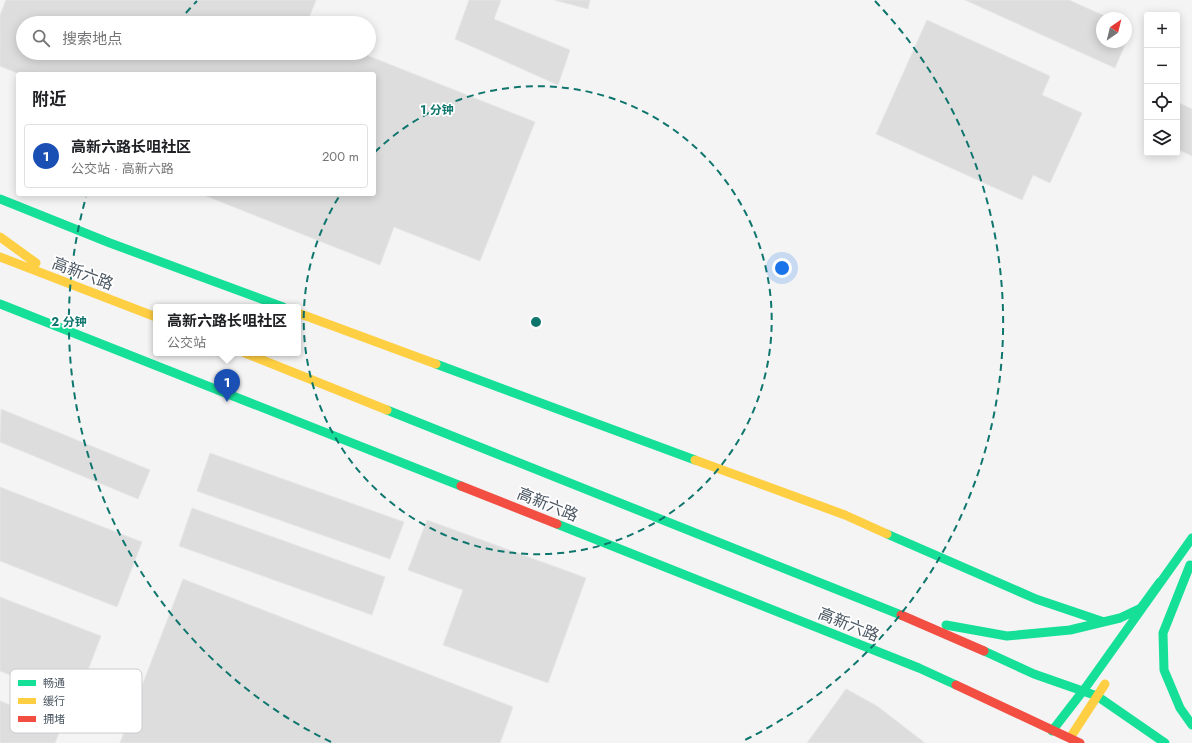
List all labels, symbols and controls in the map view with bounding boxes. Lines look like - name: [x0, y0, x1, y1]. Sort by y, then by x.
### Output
- north arrow: [1096, 12, 1132, 48]
- map controls: [1144, 12, 1180, 156]
- button: +: [1144, 12, 1180, 48]
- search box: [16, 16, 376, 60]
- icon: search: [30, 27, 52, 49]
- text: 搜索地点: [62, 28, 122, 50]
- button: −: [1144, 48, 1180, 84]
- button: locate: [1144, 84, 1180, 120]
- text: 附近: [32, 87, 66, 111]
- text: 1 分钟: [420, 101, 454, 119]
- button: layers: [1144, 120, 1180, 156]
- text: 高新六路长咀社区: [71, 136, 191, 158]
- text: 1: [43, 147, 49, 166]
- text: 200 m: [322, 147, 359, 166]
- text: 公交站 · 高新六路: [71, 159, 174, 178]
- street label: 高新六路: [49, 251, 117, 296]
- your location: [772, 258, 792, 278]
- popup: [153, 304, 301, 356]
- text: 高新六路长咀社区: [167, 310, 287, 332]
- text: 2 分钟: [51, 313, 87, 331]
- centre of rings: [529, 315, 543, 329]
- text: 公交站: [167, 333, 206, 352]
- pin: 1: [214, 369, 240, 402]
- street label: 高新六路: [514, 482, 582, 527]
- street label: 高新六路: [815, 602, 883, 647]
- legend: [10, 669, 142, 733]
- text: 畅通: [43, 675, 65, 691]
- text: 缓行: [43, 693, 65, 709]
- text: 拥堵: [43, 711, 65, 727]

